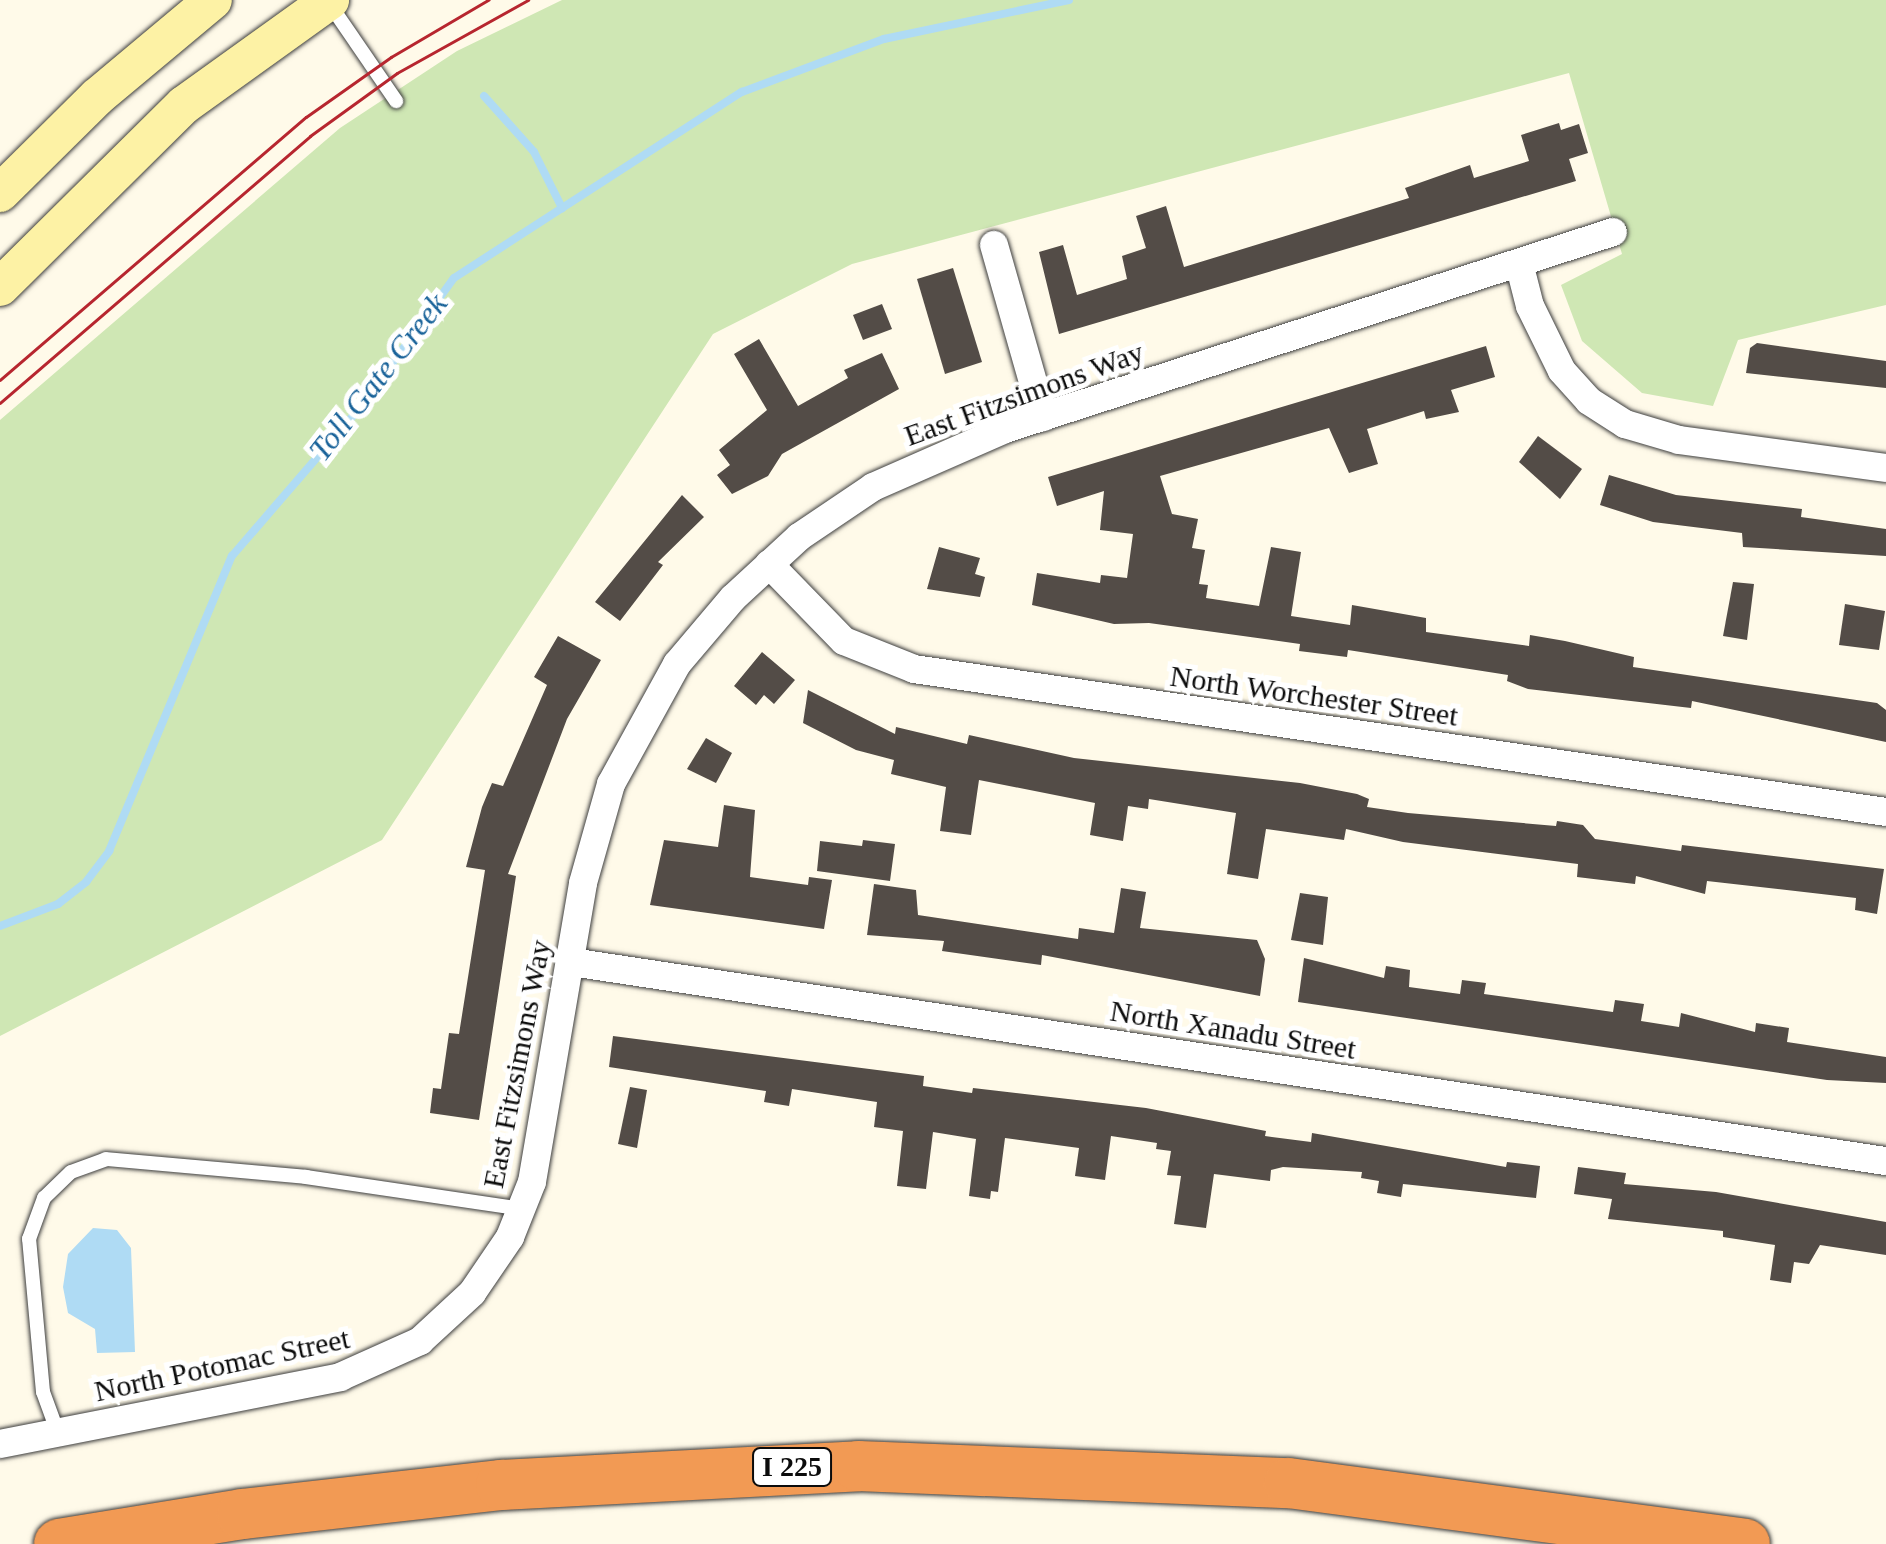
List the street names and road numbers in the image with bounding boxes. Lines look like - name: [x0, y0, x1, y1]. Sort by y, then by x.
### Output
- street label: East Fitzsimons Way: [899, 334, 1149, 454]
- street label: North Worchester Street: [1168, 658, 1460, 734]
- street label: East Fitzsimons Way: [475, 937, 559, 1191]
- street label: North Xanadu Street: [1108, 993, 1358, 1067]
- street label: North Potomac Street: [91, 1320, 353, 1410]
- road number: I 225: [752, 1444, 832, 1490]

